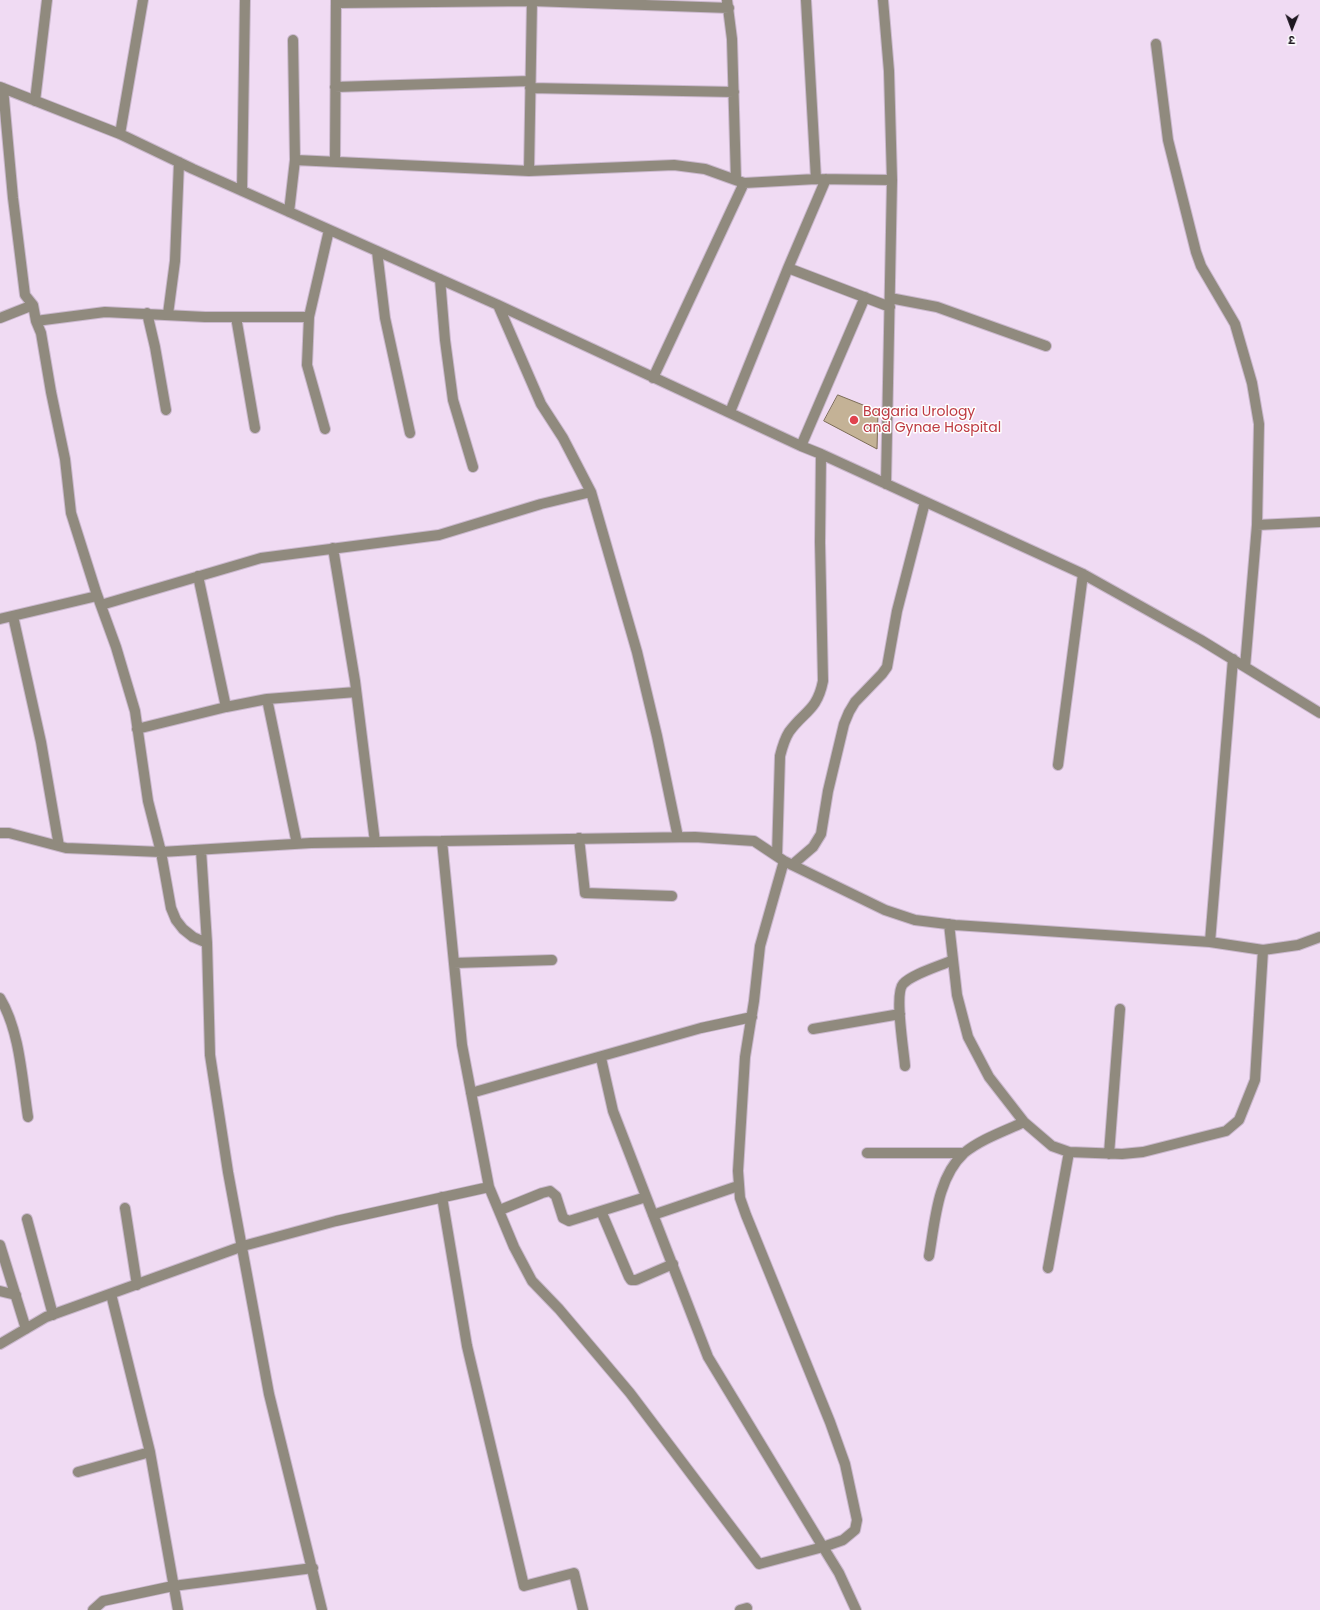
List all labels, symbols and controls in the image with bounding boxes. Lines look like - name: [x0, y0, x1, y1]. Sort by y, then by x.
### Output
- north arrow: [1272, 8, 1312, 48]
- text: उ: [1289, 32, 1295, 48]
- place label: Bagaria Urology and Gynae Hospital: [863, 404, 1001, 436]
- marker: Bagaria Urology and Gynae Hospital: [848, 414, 860, 426]

